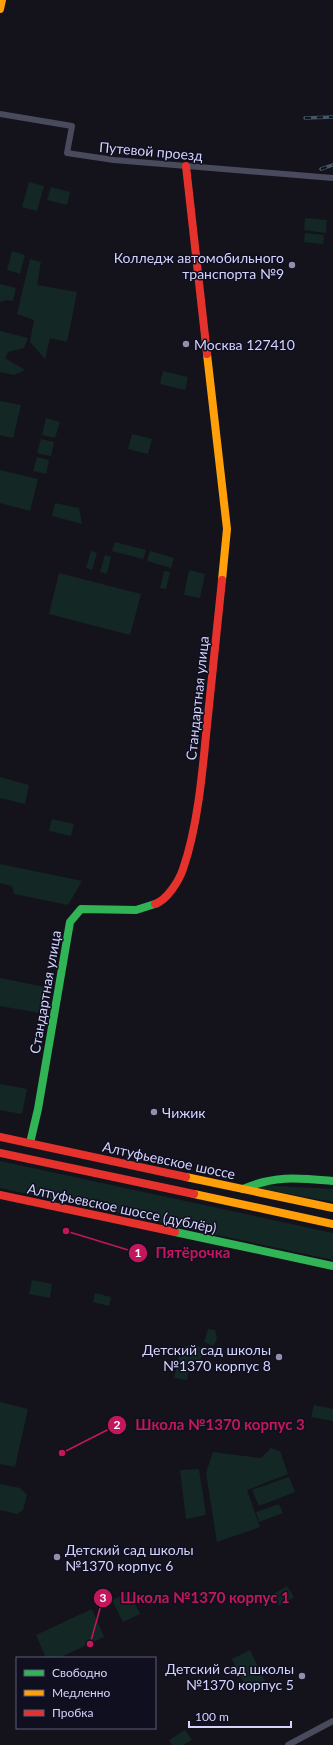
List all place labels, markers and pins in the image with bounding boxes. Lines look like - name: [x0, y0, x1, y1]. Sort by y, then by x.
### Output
- place label: Колледж автомобильного транспорта №9: [114, 249, 284, 282]
- marker: Колледж автомобильного транспорта №9: [287, 260, 297, 270]
- place label: Москва 127410: [194, 336, 295, 353]
- marker: Москва 127410: [181, 339, 191, 349]
- place label: Чижик: [162, 1104, 206, 1121]
- marker: Чижик: [149, 1107, 159, 1117]
- callout: Пятёрочка: [128, 1239, 239, 1266]
- place label: Детский сад школы №1370 корпус 8: [142, 1341, 271, 1374]
- marker: Детский сад школы №1370 корпус 8: [274, 1352, 284, 1362]
- callout: Школа №1370 корпус 3: [107, 1412, 313, 1439]
- place label: Детский сад школы №1370 корпус 6: [65, 1541, 194, 1574]
- marker: Детский сад школы №1370 корпус 6: [52, 1552, 62, 1562]
- callout: Школа №1370 корпус 1: [93, 1584, 298, 1611]
- place label: Детский сад школы №1370 корпус 5: [165, 1660, 294, 1693]
- marker: Детский сад школы №1370 корпус 5: [297, 1671, 307, 1681]

